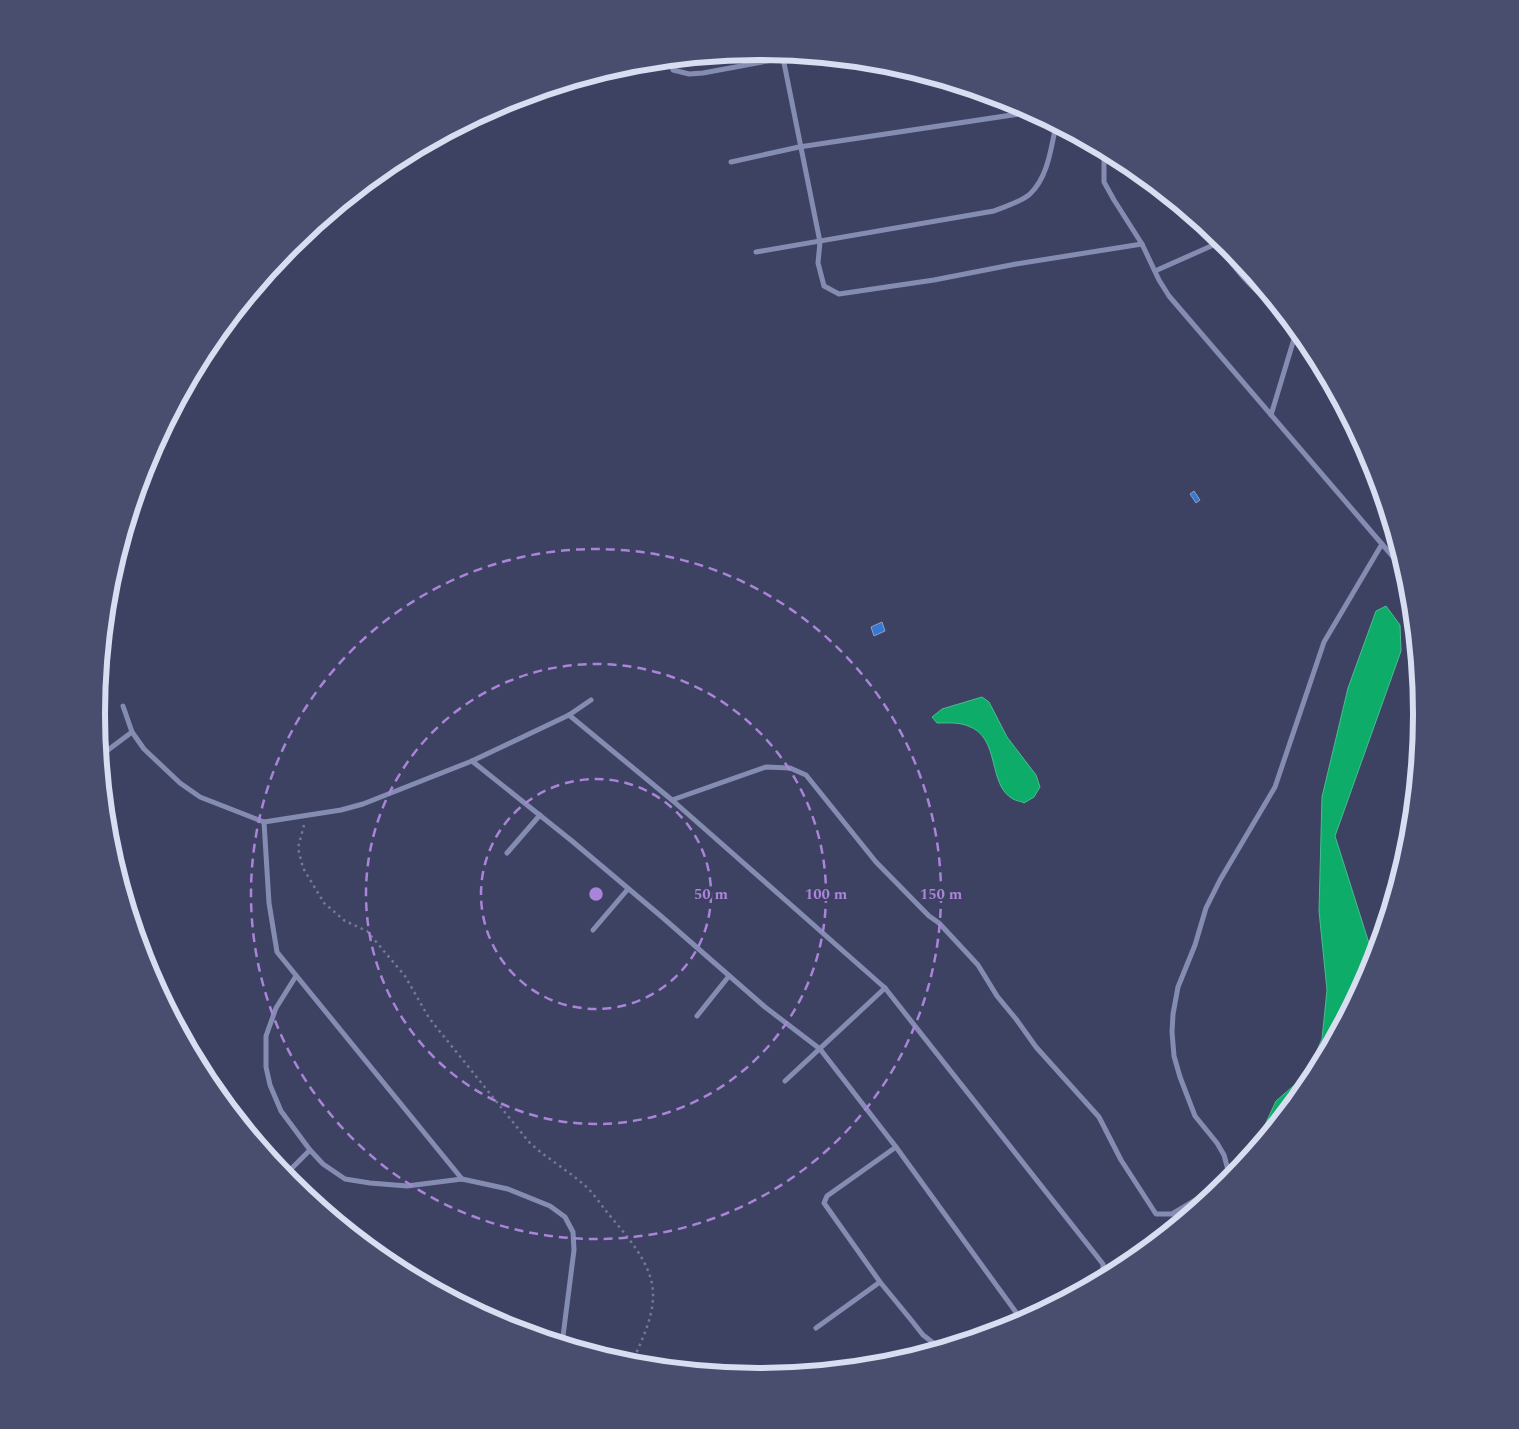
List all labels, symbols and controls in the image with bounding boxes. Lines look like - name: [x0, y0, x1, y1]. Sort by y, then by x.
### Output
- text: 50 m: [694, 883, 729, 906]
- text: 100 m: [805, 883, 848, 906]
- text: 150 m: [920, 883, 963, 906]
- centre of rings: [587, 885, 605, 903]

